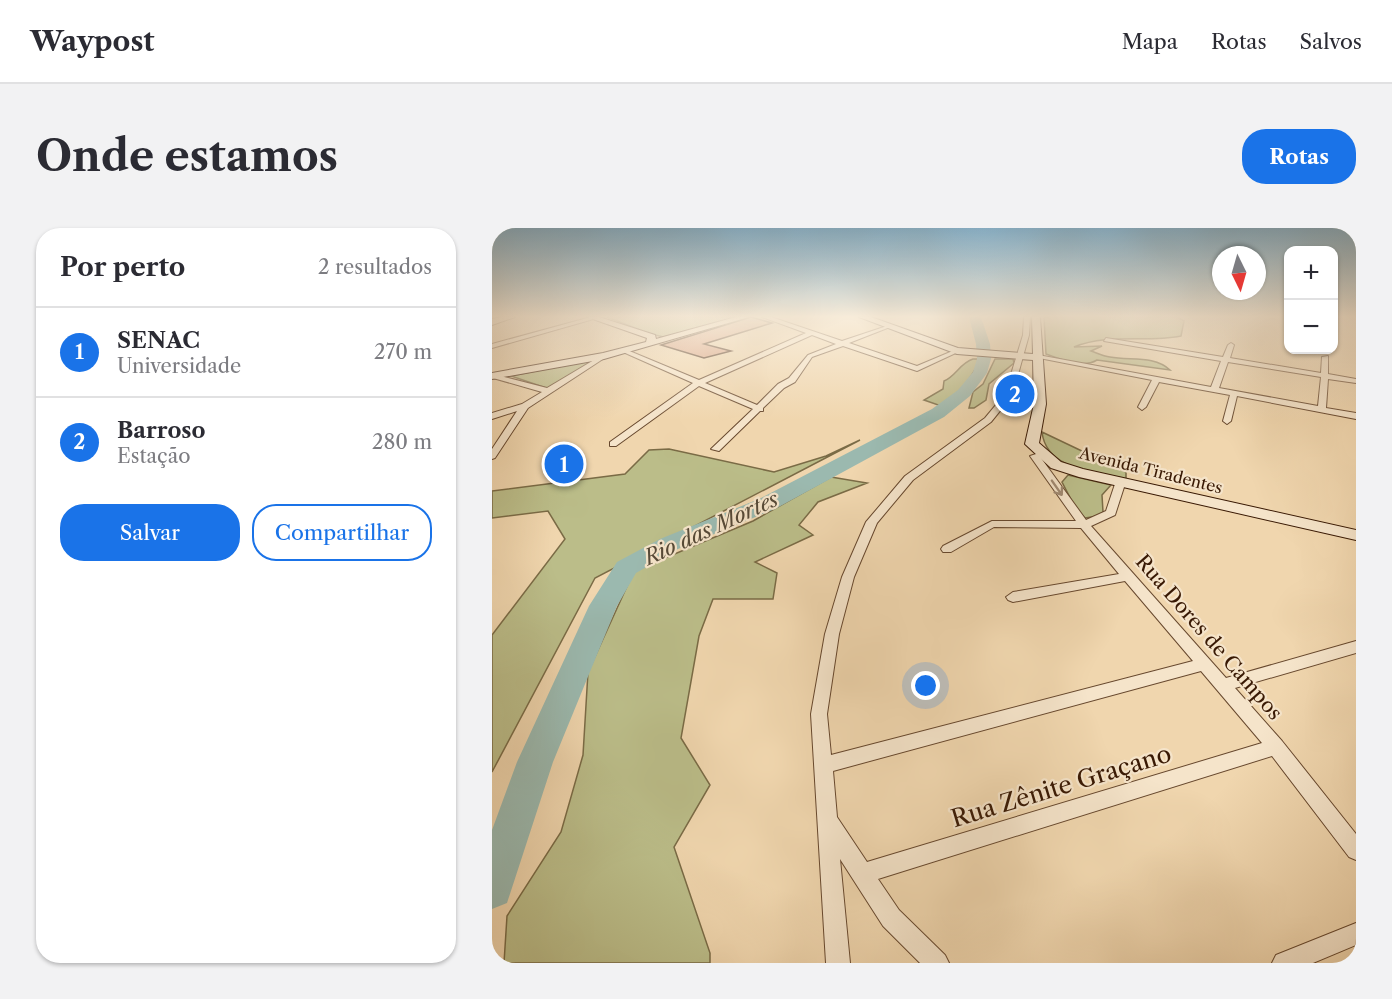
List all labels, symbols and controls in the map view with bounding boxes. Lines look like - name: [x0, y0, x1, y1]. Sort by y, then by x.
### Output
- text: Waypost: [30, 24, 154, 58]
- text: Mapa: [1122, 29, 1178, 54]
- text: Rotas: [1211, 29, 1267, 54]
- text: Salvos: [1300, 29, 1362, 54]
- button: Rotas: [1242, 129, 1356, 184]
- text: Onde estamos: [36, 130, 338, 182]
- north arrow: [1212, 246, 1266, 300]
- map controls: [1284, 246, 1338, 354]
- button: +: [1284, 246, 1338, 300]
- text: Por perto: [60, 251, 185, 283]
- text: 2 resultados: [318, 255, 432, 279]
- button: −: [1284, 300, 1338, 354]
- text: SENAC: [117, 327, 200, 354]
- text: 1: [75, 340, 84, 364]
- text: 270 m: [374, 340, 432, 364]
- text: Universidade: [117, 354, 241, 378]
- pin: 2: [996, 372, 1034, 416]
- text: Barroso: [117, 417, 206, 444]
- text: 2: [74, 430, 85, 454]
- text: 280 m: [372, 430, 432, 454]
- pin: 1: [544, 442, 584, 486]
- street label: Avenida Tiradentes: [1076, 442, 1225, 497]
- text: Estação: [117, 444, 191, 468]
- one-way arrow: [1051, 479, 1063, 495]
- water label: Rio das Mortes: [638, 486, 783, 571]
- button: Salvar: [60, 504, 240, 561]
- button: Compartilhar: [252, 504, 432, 561]
- street label: Rua Dores de Campos: [1131, 549, 1287, 725]
- your location: [911, 671, 940, 700]
- street label: Rua Zênite Graçano: [947, 739, 1175, 833]

